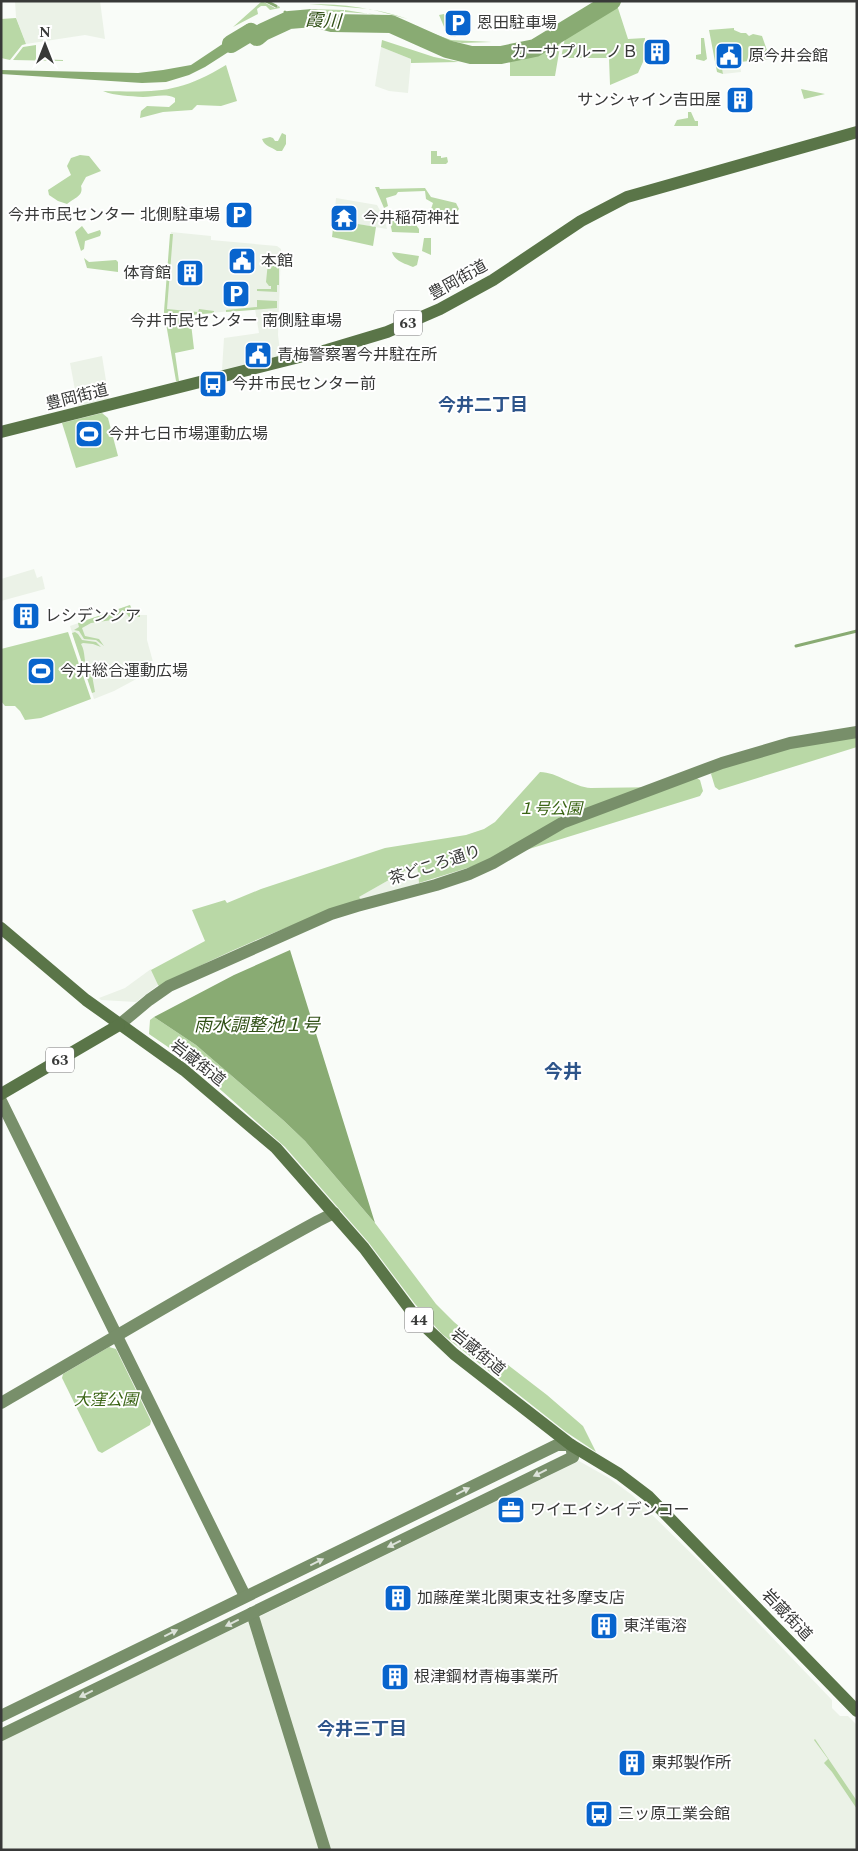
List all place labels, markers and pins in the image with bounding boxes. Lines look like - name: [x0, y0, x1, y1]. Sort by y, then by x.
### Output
- parking icon: 恩田駐車場: [443, 8, 473, 38]
- place label: 恩田駐車場: [477, 11, 557, 35]
- building icon: カーサプルーノＢ: [642, 37, 672, 67]
- place label: カーサプルーノＢ: [511, 40, 638, 64]
- public building icon: 原今井会館: [714, 41, 744, 71]
- place label: 原今井会館: [748, 44, 828, 68]
- building icon: サンシャイン吉田屋: [725, 85, 755, 115]
- place label: サンシャイン吉田屋: [577, 88, 721, 112]
- parking icon: 今井市民センター 北側駐車場: [224, 200, 254, 230]
- place label: 今井市民センター 北側駐車場: [8, 203, 220, 227]
- temple icon: 今井稲荷神社: [329, 203, 359, 233]
- place label: 今井稲荷神社: [363, 206, 459, 230]
- public building icon: 本館: [227, 246, 257, 276]
- place label: 本館: [261, 249, 293, 273]
- building icon: 体育館: [175, 258, 205, 288]
- place label: 体育館: [123, 261, 171, 285]
- parking icon: 今井市民センター 南側駐車場: [221, 279, 251, 309]
- place label: 今井市民センター 南側駐車場: [130, 309, 342, 333]
- public building icon: 青梅警察署今井駐在所: [243, 340, 273, 370]
- place label: 青梅警察署今井駐在所: [277, 343, 437, 367]
- bus stop icon: 今井市民センター前: [198, 369, 228, 399]
- place label: 今井市民センター前: [232, 372, 376, 396]
- sports icon: 今井七日市場運動広場: [74, 419, 104, 449]
- place label: 今井七日市場運動広場: [108, 422, 268, 446]
- building icon: レシデンシア: [11, 601, 41, 631]
- place label: レシデンシア: [45, 604, 141, 628]
- sports icon: 今井総合運動広場: [26, 656, 56, 686]
- place label: 今井総合運動広場: [60, 659, 188, 683]
- office icon: ワイエイシイデンコー: [496, 1495, 526, 1525]
- place label: ワイエイシイデンコー: [530, 1498, 690, 1522]
- building icon: 加藤産業北関東支社多摩支店: [383, 1583, 413, 1613]
- place label: 加藤産業北関東支社多摩支店: [417, 1586, 625, 1610]
- building icon: 東洋電溶: [589, 1611, 619, 1641]
- place label: 東洋電溶: [623, 1614, 687, 1638]
- building icon: 根津鋼材青梅事業所: [380, 1662, 410, 1692]
- place label: 根津鋼材青梅事業所: [414, 1665, 558, 1689]
- building icon: 東邦製作所: [617, 1748, 647, 1778]
- place label: 東邦製作所: [651, 1751, 731, 1775]
- bus stop icon: 三ッ原工業会館: [584, 1799, 614, 1829]
- place label: 三ッ原工業会館: [618, 1802, 730, 1826]

